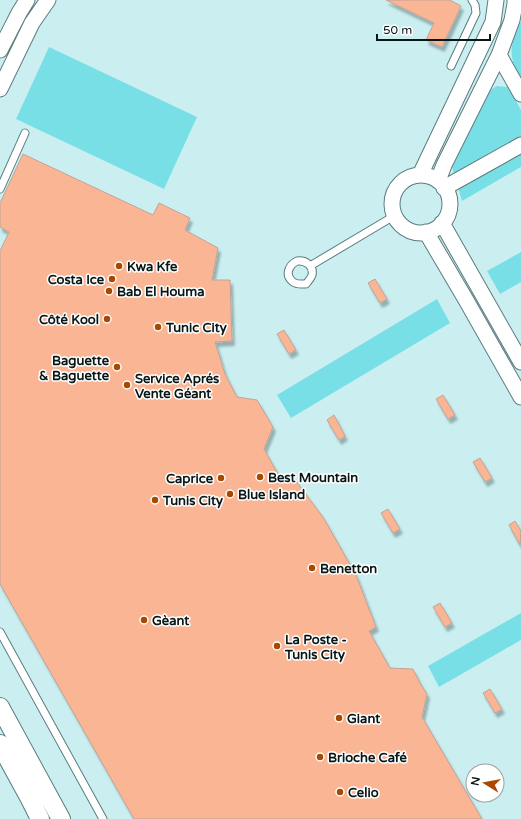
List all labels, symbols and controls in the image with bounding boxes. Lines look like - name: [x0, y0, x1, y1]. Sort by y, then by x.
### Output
- scale bar: [377, 16, 490, 42]
- text: 50 m: [383, 23, 412, 37]
- place label: Kwa Kfe: [127, 259, 178, 275]
- marker: Kwa Kfe: [114, 261, 124, 271]
- place label: Costa Ice: [48, 272, 105, 288]
- marker: Costa Ice: [107, 274, 117, 284]
- place label: Bab El Houma: [117, 284, 205, 300]
- marker: Bab El Houma: [104, 286, 114, 296]
- place label: Côté Kool: [39, 312, 99, 328]
- marker: Côté Kool: [102, 314, 112, 324]
- place label: Tunic City: [165, 320, 227, 336]
- marker: Tunic City: [153, 322, 163, 332]
- place label: Baguette & Baguette: [39, 353, 110, 384]
- marker: Baguette & Baguette: [112, 362, 122, 372]
- place label: Service Aprés Vente Géant: [135, 371, 219, 402]
- marker: Service Aprés Vente Géant: [122, 380, 132, 390]
- place label: Best Mountain: [268, 470, 358, 486]
- place label: Caprice: [166, 471, 214, 487]
- marker: Best Mountain: [255, 472, 265, 482]
- marker: Caprice: [216, 473, 226, 483]
- place label: Blue Island: [238, 487, 305, 503]
- marker: Blue Island: [225, 489, 235, 499]
- place label: Tunis City: [162, 493, 223, 509]
- marker: Tunis City: [150, 495, 160, 505]
- place label: Benetton: [320, 561, 377, 577]
- marker: Benetton: [307, 563, 317, 573]
- place label: Gèant: [152, 613, 189, 629]
- marker: Gèant: [139, 615, 149, 625]
- place label: La Poste - Tunis City: [284, 632, 347, 663]
- marker: La Poste - Tunis City: [272, 641, 282, 651]
- place label: Giant: [347, 711, 380, 727]
- marker: Giant: [334, 713, 344, 723]
- place label: Brioche Café: [328, 750, 407, 766]
- marker: Brioche Café: [315, 752, 325, 762]
- north arrow: [465, 763, 505, 803]
- text: N: [468, 776, 483, 787]
- place label: Celio: [348, 785, 379, 801]
- marker: Celio: [335, 787, 345, 797]

